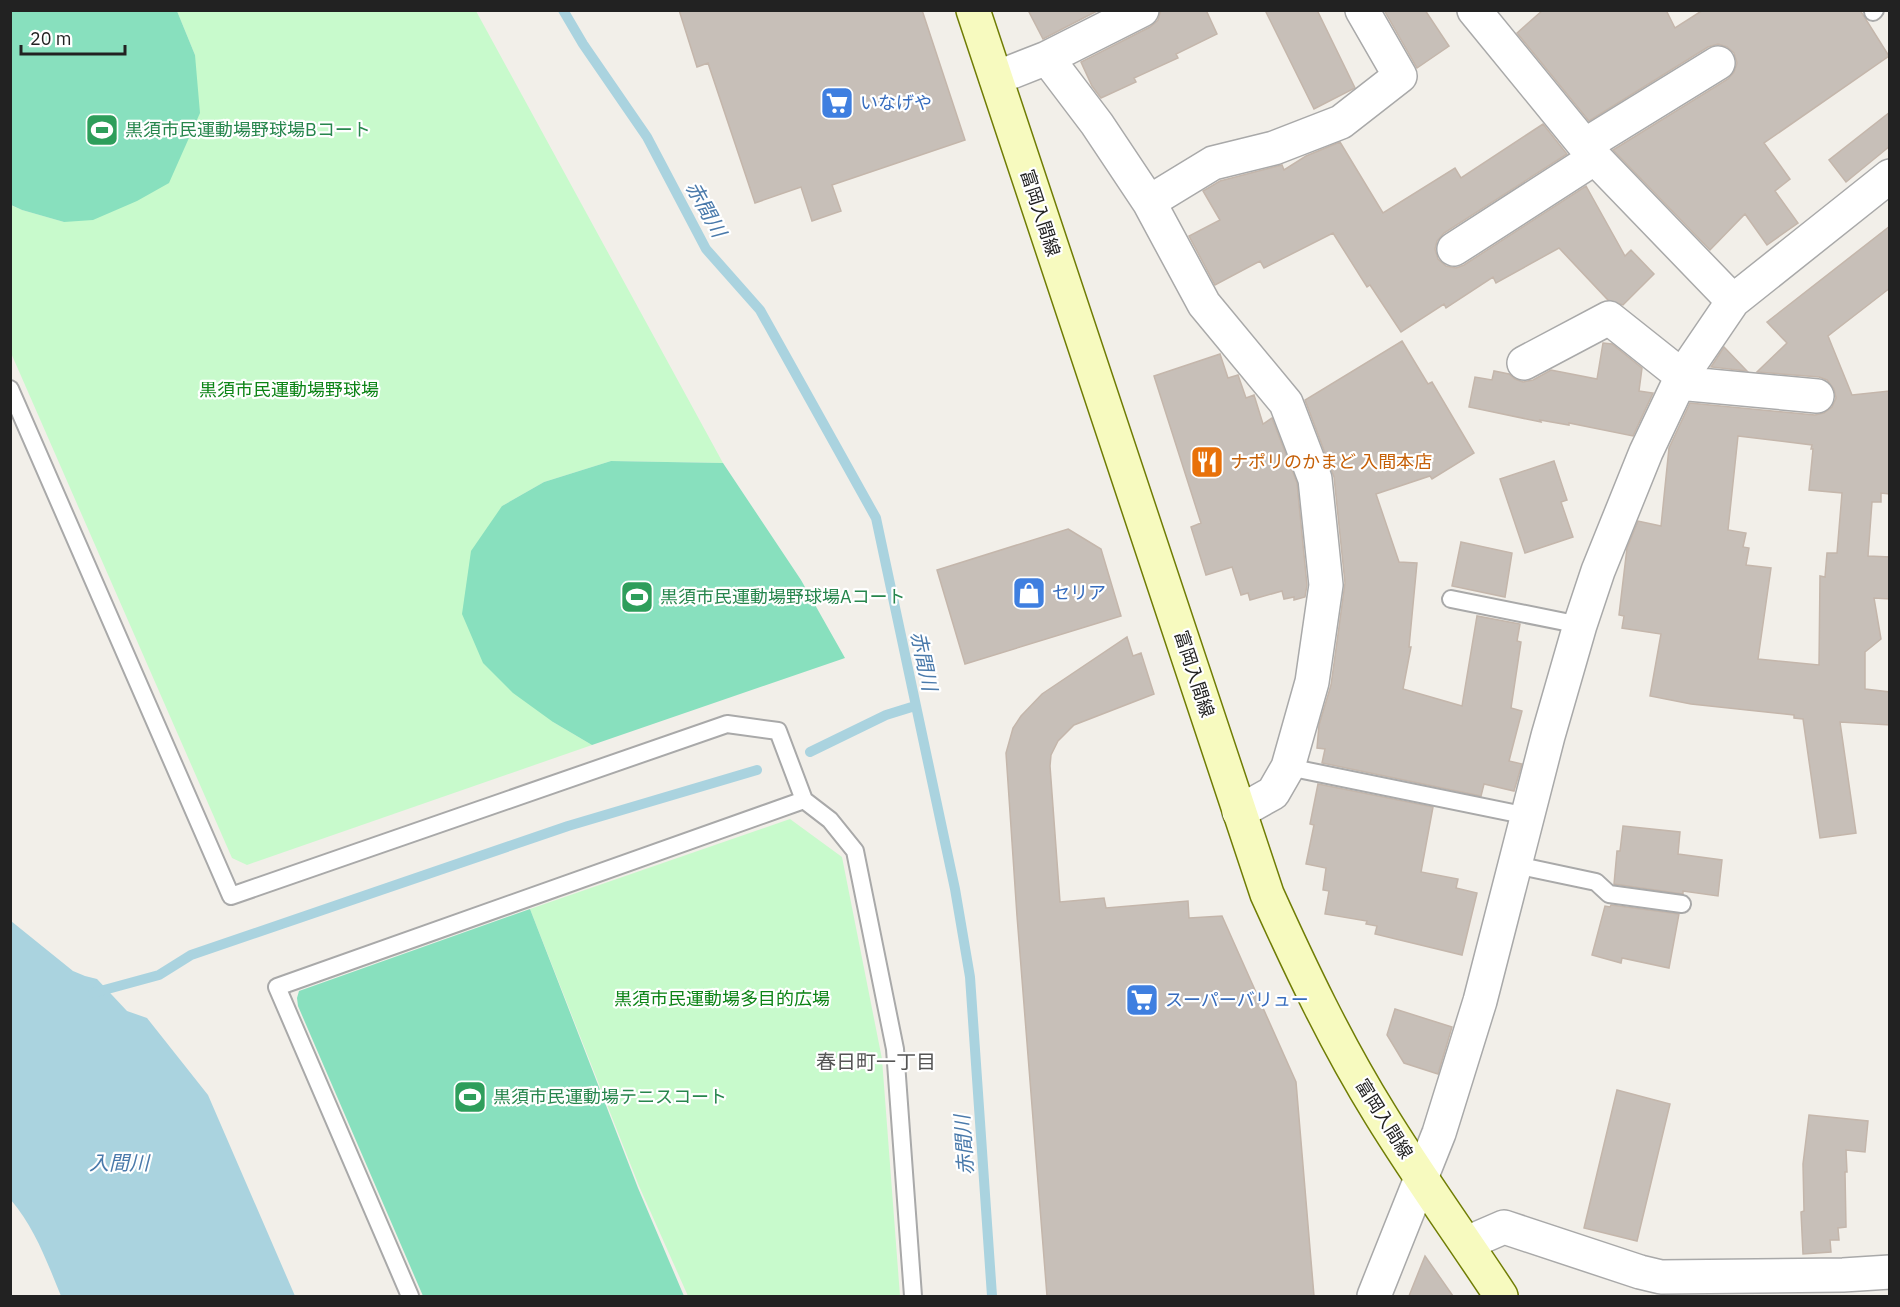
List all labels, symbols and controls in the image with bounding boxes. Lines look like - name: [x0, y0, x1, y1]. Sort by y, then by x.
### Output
- scale bar: [21, 18, 124, 56]
- text: 20 m: [30, 27, 72, 50]
- supermarket icon: いなげや: [819, 85, 855, 121]
- place label: いなげや: [860, 91, 932, 114]
- sports icon: 黒須市民運動場野球場Bコート: [84, 112, 120, 148]
- place label: 黒須市民運動場野球場Bコート: [125, 118, 371, 141]
- street label: 富岡入間線: [1016, 166, 1065, 259]
- water label: 赤間川: [680, 176, 734, 243]
- park label: 黒須市民運動場野球場: [199, 378, 379, 401]
- restaurant icon: ナポリのかまど 入間本店: [1189, 444, 1225, 480]
- place label: ナポリのかまど 入間本店: [1230, 450, 1432, 473]
- shop icon: セリア: [1011, 575, 1047, 611]
- sports icon: 黒須市民運動場野球場Aコート: [619, 579, 655, 615]
- place label: セリア: [1052, 581, 1106, 604]
- place label: 黒須市民運動場野球場Aコート: [660, 585, 906, 608]
- street label: 富岡入間線: [1170, 627, 1219, 720]
- water label: 赤間川: [905, 629, 944, 695]
- supermarket icon: スーパーバリュー: [1124, 982, 1160, 1018]
- park label: 黒須市民運動場多目的広場: [614, 987, 830, 1010]
- place label: スーパーバリュー: [1165, 988, 1309, 1011]
- district label: 春日町一丁目: [816, 1048, 936, 1075]
- street label: 富岡入間線: [1351, 1074, 1418, 1163]
- sports icon: 黒須市民運動場テニスコート: [452, 1079, 488, 1115]
- place label: 黒須市民運動場テニスコート: [493, 1085, 727, 1108]
- water label: 赤間川: [948, 1112, 979, 1176]
- water label: 入間川: [89, 1149, 151, 1176]

